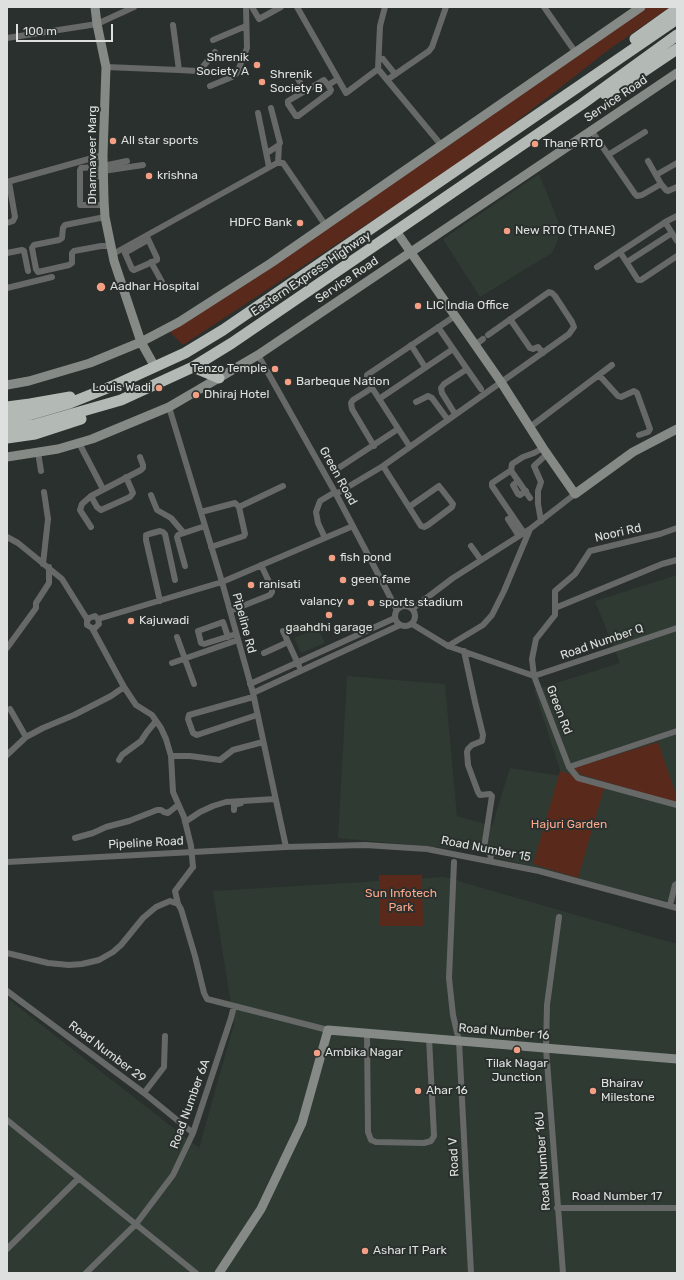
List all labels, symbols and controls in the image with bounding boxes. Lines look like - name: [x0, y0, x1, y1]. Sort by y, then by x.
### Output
- scale bar: [18, 16, 115, 42]
- text: 100 m: [23, 24, 57, 38]
- place label: Shrenik Society A: [196, 51, 249, 79]
- marker: Shrenik Society A: [252, 60, 262, 70]
- place label: Shrenik Society B: [270, 68, 323, 96]
- street label: Service Road: [582, 73, 650, 125]
- marker: Shrenik Society B: [257, 77, 267, 87]
- street label: Dharmaveer Marg: [86, 105, 100, 205]
- place label: All star sports: [121, 134, 198, 148]
- marker: All star sports: [108, 136, 118, 146]
- place label: Thane RTO: [543, 137, 603, 151]
- marker: Thane RTO: [530, 139, 540, 149]
- place label: krishna: [157, 169, 198, 183]
- marker: krishna: [144, 171, 154, 181]
- place label: HDFC Bank: [229, 216, 292, 230]
- marker: HDFC Bank: [295, 218, 305, 228]
- place label: New RTO (THANE): [515, 224, 615, 238]
- marker: New RTO (THANE): [502, 226, 512, 236]
- street label: Eastern Express Highway: [248, 228, 374, 320]
- street label: Service Road: [313, 254, 381, 306]
- place label: Aadhar Hospital: [110, 280, 199, 294]
- marker: Aadhar Hospital: [95, 281, 107, 293]
- place label: LIC India Office: [426, 299, 509, 313]
- marker: LIC India Office: [413, 301, 423, 311]
- place label: Tenzo Temple: [191, 362, 267, 376]
- marker: Tenzo Temple: [270, 364, 280, 374]
- place label: Barbeque Nation: [296, 375, 390, 389]
- marker: Barbeque Nation: [283, 377, 293, 387]
- place label: Louis Wadi: [92, 381, 151, 395]
- marker: Louis Wadi: [154, 383, 164, 393]
- place label: Dhiraj Hotel: [204, 388, 269, 402]
- marker: Dhiraj Hotel: [191, 390, 201, 400]
- street label: Green Road: [316, 444, 360, 508]
- street label: Noori Rd: [593, 521, 643, 545]
- place label: fish pond: [340, 551, 391, 565]
- marker: fish pond: [327, 553, 337, 563]
- place label: geen fame: [351, 573, 410, 587]
- marker: geen fame: [338, 575, 348, 585]
- place label: ranisati: [259, 578, 301, 592]
- marker: ranisati: [246, 580, 256, 590]
- street label: Pipeline Rd: [229, 591, 259, 655]
- place label: valancy: [300, 595, 343, 609]
- place label: sports stadium: [379, 596, 463, 610]
- marker: valancy: [346, 597, 356, 607]
- marker: sports stadium: [366, 598, 376, 608]
- marker: gaahdhi garage: [324, 610, 334, 620]
- place label: Kajuwadi: [139, 614, 189, 628]
- marker: Kajuwadi: [126, 616, 136, 626]
- place label: gaahdhi garage: [286, 621, 372, 635]
- street label: Road Number Q: [558, 621, 646, 663]
- street label: Green Rd: [543, 684, 575, 736]
- park label: Hajuri Garden: [531, 818, 607, 832]
- street label: Road Number 15: [440, 833, 532, 865]
- street label: Pipeline Road: [108, 834, 184, 852]
- park label: Sun Infotech Park: [365, 887, 437, 915]
- street label: Road Number 29: [65, 1018, 149, 1086]
- street label: Road Number 16: [458, 1021, 550, 1043]
- marker: Tilak Nagar Junction: [512, 1045, 522, 1055]
- place label: Ambika Nagar: [325, 1046, 403, 1060]
- marker: Ambika Nagar: [312, 1048, 322, 1058]
- street label: Road Number 6A: [167, 1057, 213, 1151]
- place label: Tilak Nagar Junction: [486, 1057, 548, 1085]
- place label: Bhairav Milestone: [601, 1077, 655, 1105]
- place label: Ahar 16: [426, 1084, 468, 1098]
- marker: Ahar 16: [413, 1086, 423, 1096]
- marker: Bhairav Milestone: [588, 1086, 598, 1096]
- street label: Road Number 16U: [532, 1111, 554, 1211]
- street label: Road V: [446, 1137, 462, 1177]
- street label: Road Number 17: [572, 1190, 662, 1204]
- place label: Ashar IT Park: [373, 1244, 447, 1258]
- marker: Ashar IT Park: [360, 1246, 370, 1256]

